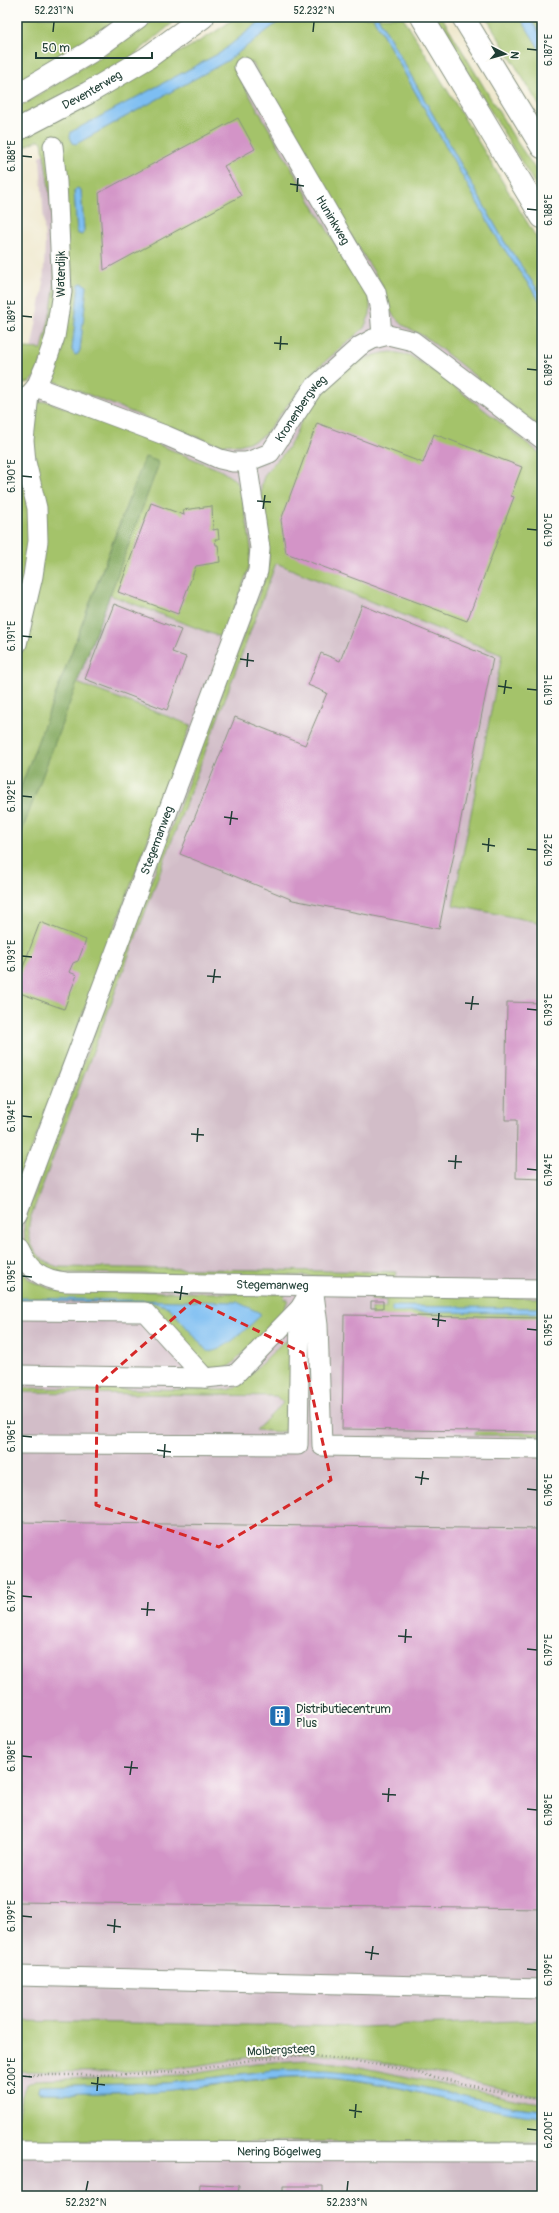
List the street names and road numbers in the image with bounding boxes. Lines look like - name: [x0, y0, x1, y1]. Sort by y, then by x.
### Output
- street label: Deventerweg: [60, 68, 125, 113]
- street label: Huninkweg: [312, 193, 353, 248]
- street label: Waterdijk: [54, 251, 69, 297]
- street label: Kronenbergweg: [272, 372, 330, 445]
- street label: Stegemanweg: [138, 804, 177, 877]
- street label: Stegemanweg: [236, 1278, 309, 1294]
- street label: Molbergsteeg: [247, 2041, 315, 2060]
- street label: Nering Bögelweg: [237, 2144, 321, 2160]

